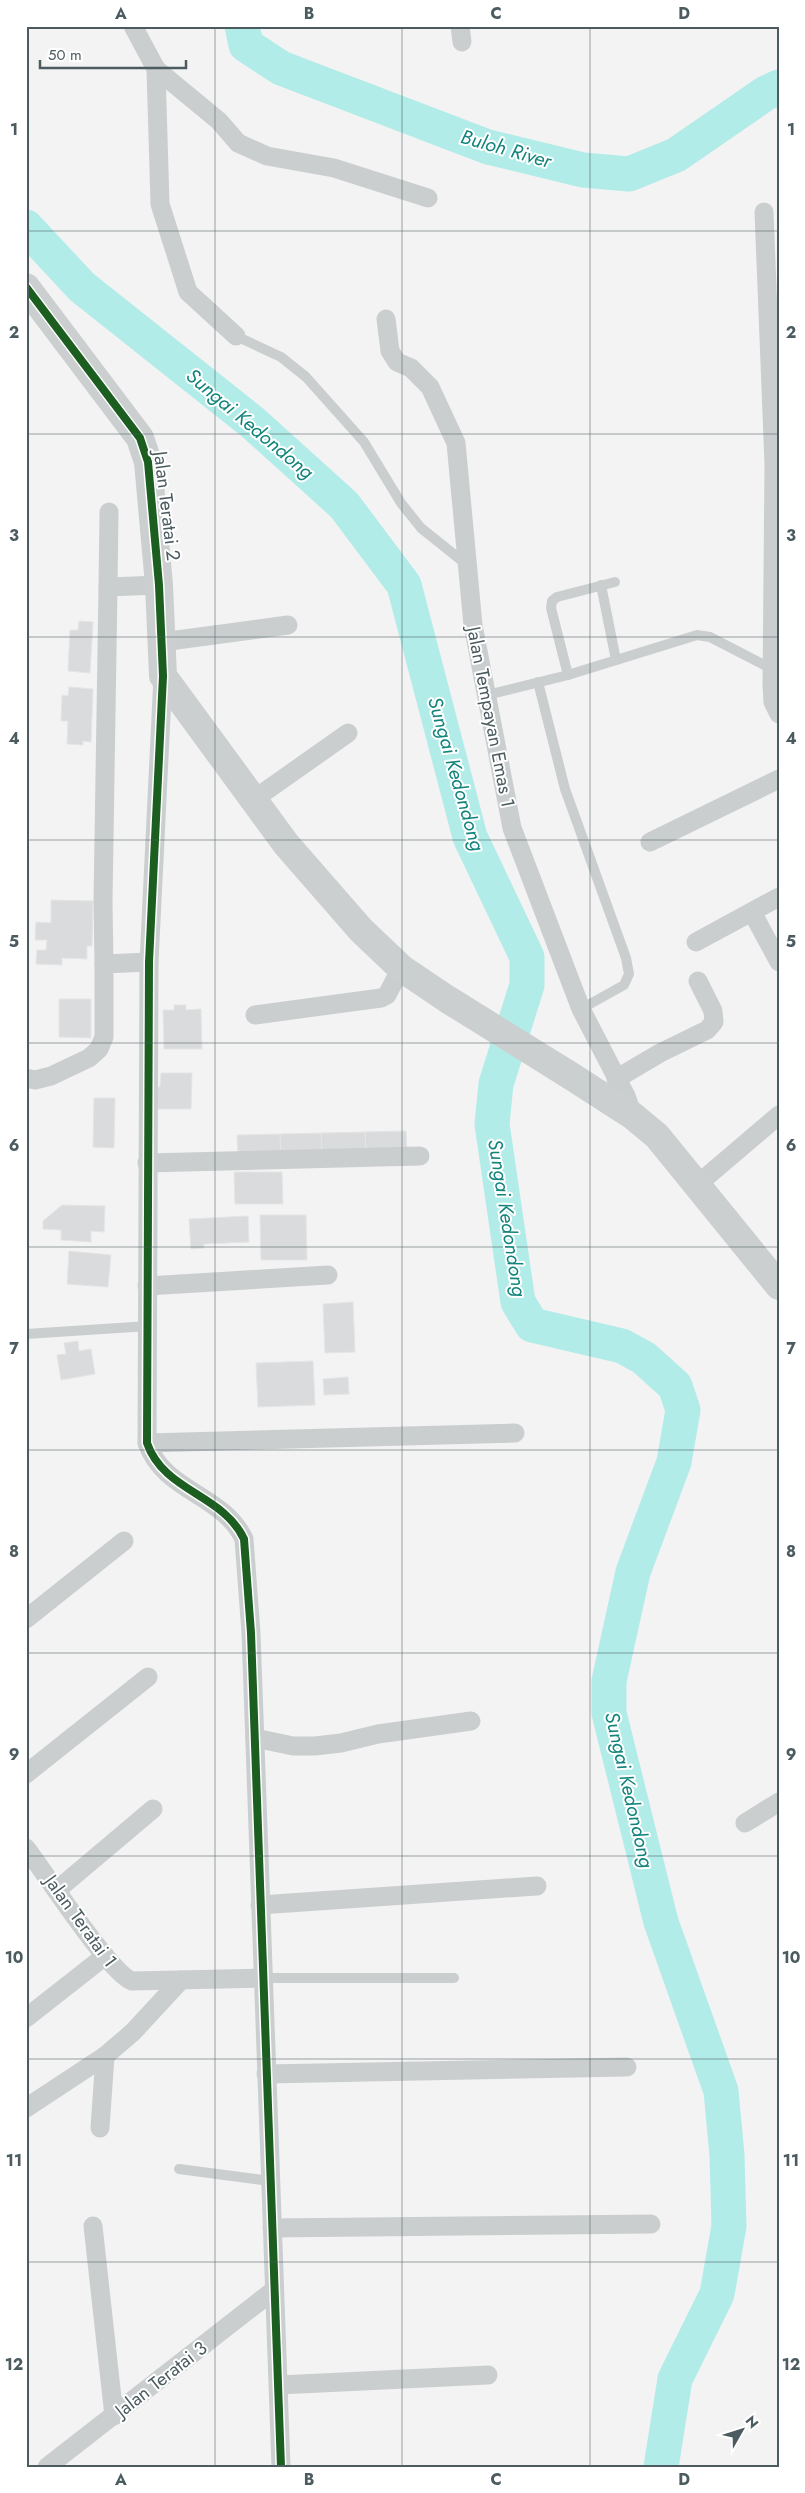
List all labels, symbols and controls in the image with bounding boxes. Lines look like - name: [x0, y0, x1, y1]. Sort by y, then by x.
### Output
- text: A: [114, 2, 127, 25]
- text: B: [304, 2, 314, 25]
- text: C: [490, 2, 502, 25]
- text: D: [678, 2, 690, 25]
- scale bar: [40, 38, 186, 70]
- text: 50 m: [48, 44, 82, 66]
- text: 1: [10, 118, 18, 141]
- text: 1: [787, 118, 795, 141]
- water label: Buloh River: [457, 122, 556, 176]
- text: 2: [9, 321, 19, 344]
- text: 2: [786, 321, 796, 344]
- water label: Sungai Kedondong: [180, 362, 320, 486]
- street label: Jalan Teratai 2: [147, 447, 187, 562]
- text: 3: [9, 524, 19, 547]
- text: 3: [786, 524, 796, 547]
- street label: Jalan Tempayan Emas 1: [460, 621, 522, 810]
- water label: Sungai Kedondong: [420, 693, 492, 855]
- text: 4: [8, 727, 20, 750]
- text: 4: [785, 727, 797, 750]
- text: 5: [9, 930, 19, 953]
- text: 5: [786, 930, 796, 953]
- text: 6: [9, 1134, 19, 1157]
- text: 6: [786, 1134, 796, 1157]
- water label: Sungai Kedondong: [480, 1137, 534, 1299]
- text: 7: [9, 1337, 19, 1360]
- text: 7: [786, 1337, 796, 1360]
- text: 8: [9, 1540, 19, 1563]
- text: 8: [786, 1540, 796, 1563]
- water label: Sungai Kedondong: [597, 1709, 661, 1871]
- text: 9: [9, 1743, 19, 1766]
- text: 9: [786, 1743, 796, 1766]
- street label: Jalan Teratai 1: [37, 1867, 124, 1973]
- text: 10: [5, 1946, 23, 1969]
- text: 10: [782, 1946, 800, 1969]
- text: 11: [6, 2149, 22, 2172]
- text: 11: [783, 2149, 799, 2172]
- street label: Jalan Teratai 3: [107, 2335, 213, 2425]
- text: 12: [5, 2353, 23, 2376]
- text: 12: [782, 2353, 800, 2376]
- north arrow: [718, 2406, 768, 2456]
- text: N: [741, 2411, 763, 2432]
- text: A: [114, 2468, 127, 2491]
- text: B: [304, 2468, 314, 2491]
- text: C: [490, 2468, 502, 2491]
- text: D: [678, 2468, 690, 2491]

